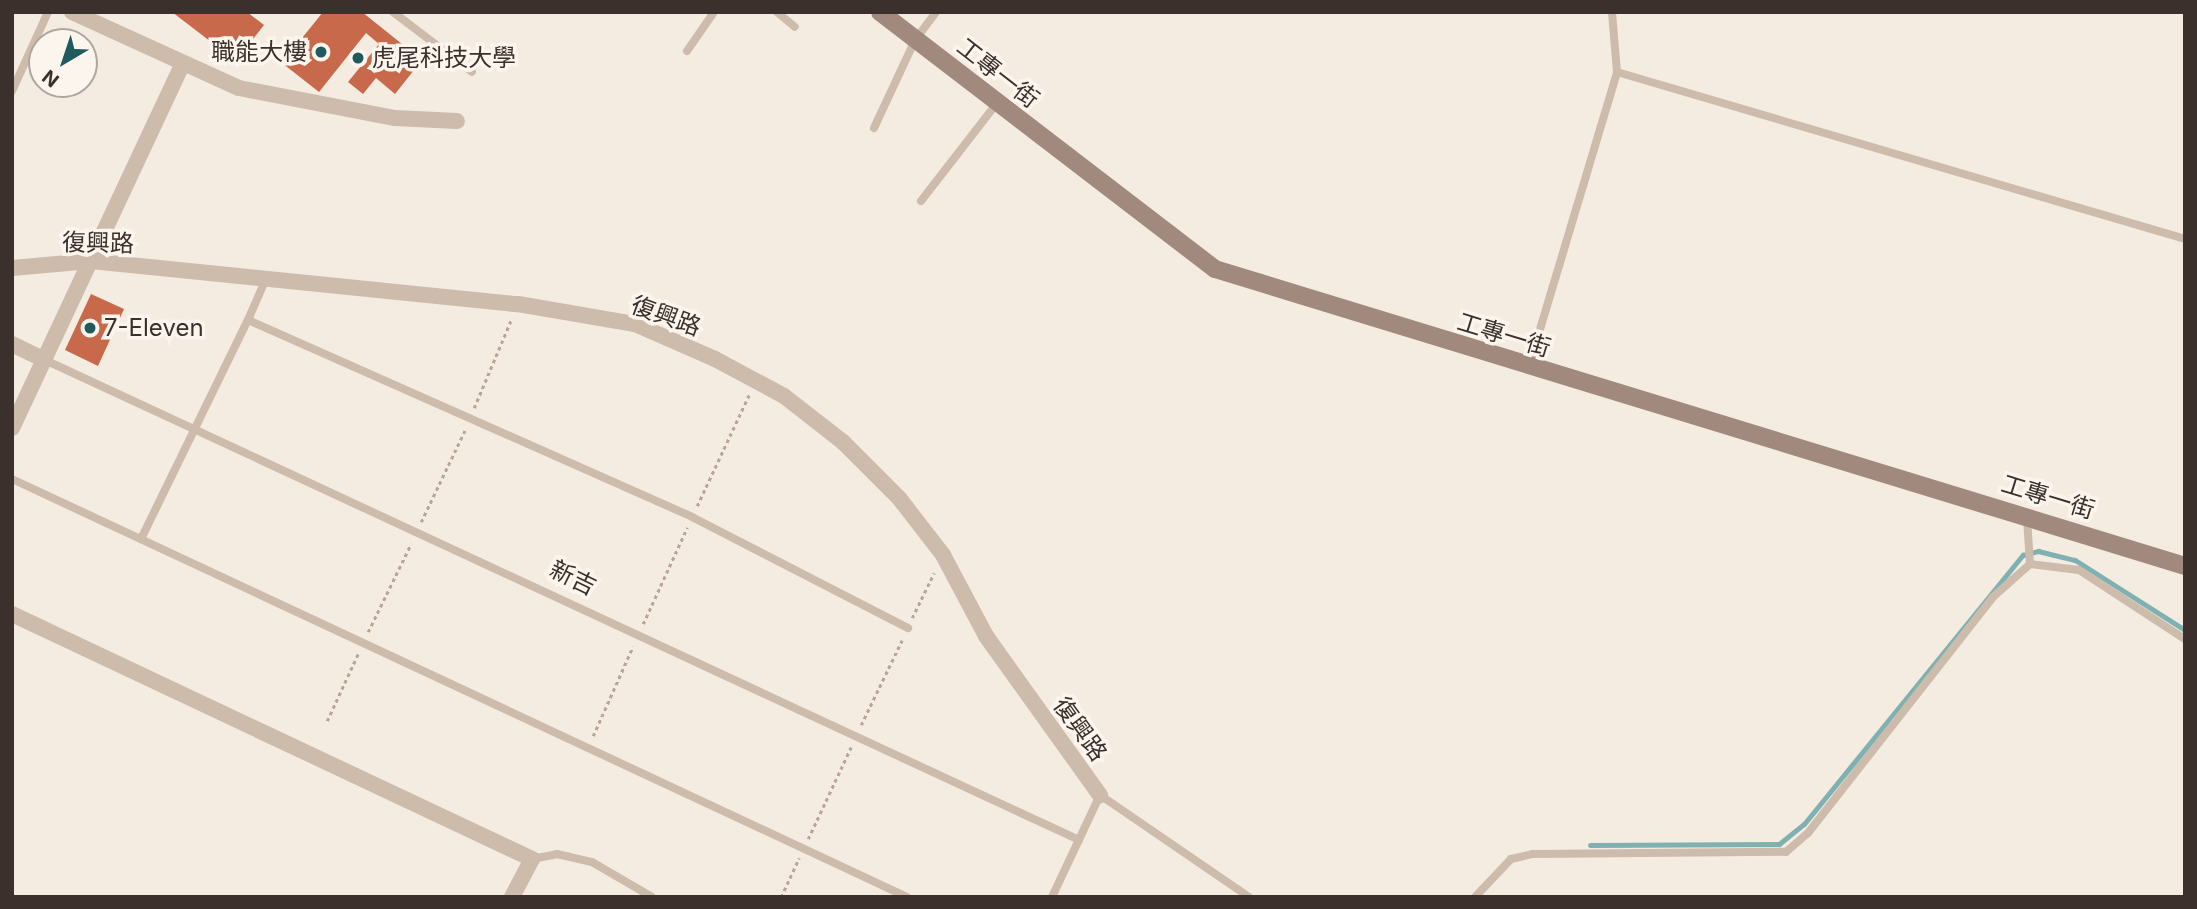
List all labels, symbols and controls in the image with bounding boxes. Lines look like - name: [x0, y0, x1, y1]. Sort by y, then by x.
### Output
- north arrow: [28, 28, 98, 98]
- street label: 工專一街: [951, 32, 1045, 114]
- place label: 職能大樓: [211, 38, 307, 66]
- marker: 職能大樓: [313, 44, 329, 60]
- place label: 虎尾科技大學: [372, 44, 516, 72]
- marker: 虎尾科技大學: [350, 50, 366, 66]
- text: N: [38, 65, 64, 92]
- street label: 復興路: [62, 228, 134, 258]
- street label: 復興路: [627, 290, 705, 342]
- street label: 工專一街: [1454, 307, 1554, 363]
- place label: 7-Eleven: [104, 314, 204, 342]
- marker: 7-Eleven: [82, 320, 98, 336]
- street label: 工專一街: [1998, 469, 2098, 525]
- street label: 新吉: [545, 555, 601, 601]
- street label: 復興路: [1047, 691, 1113, 767]

